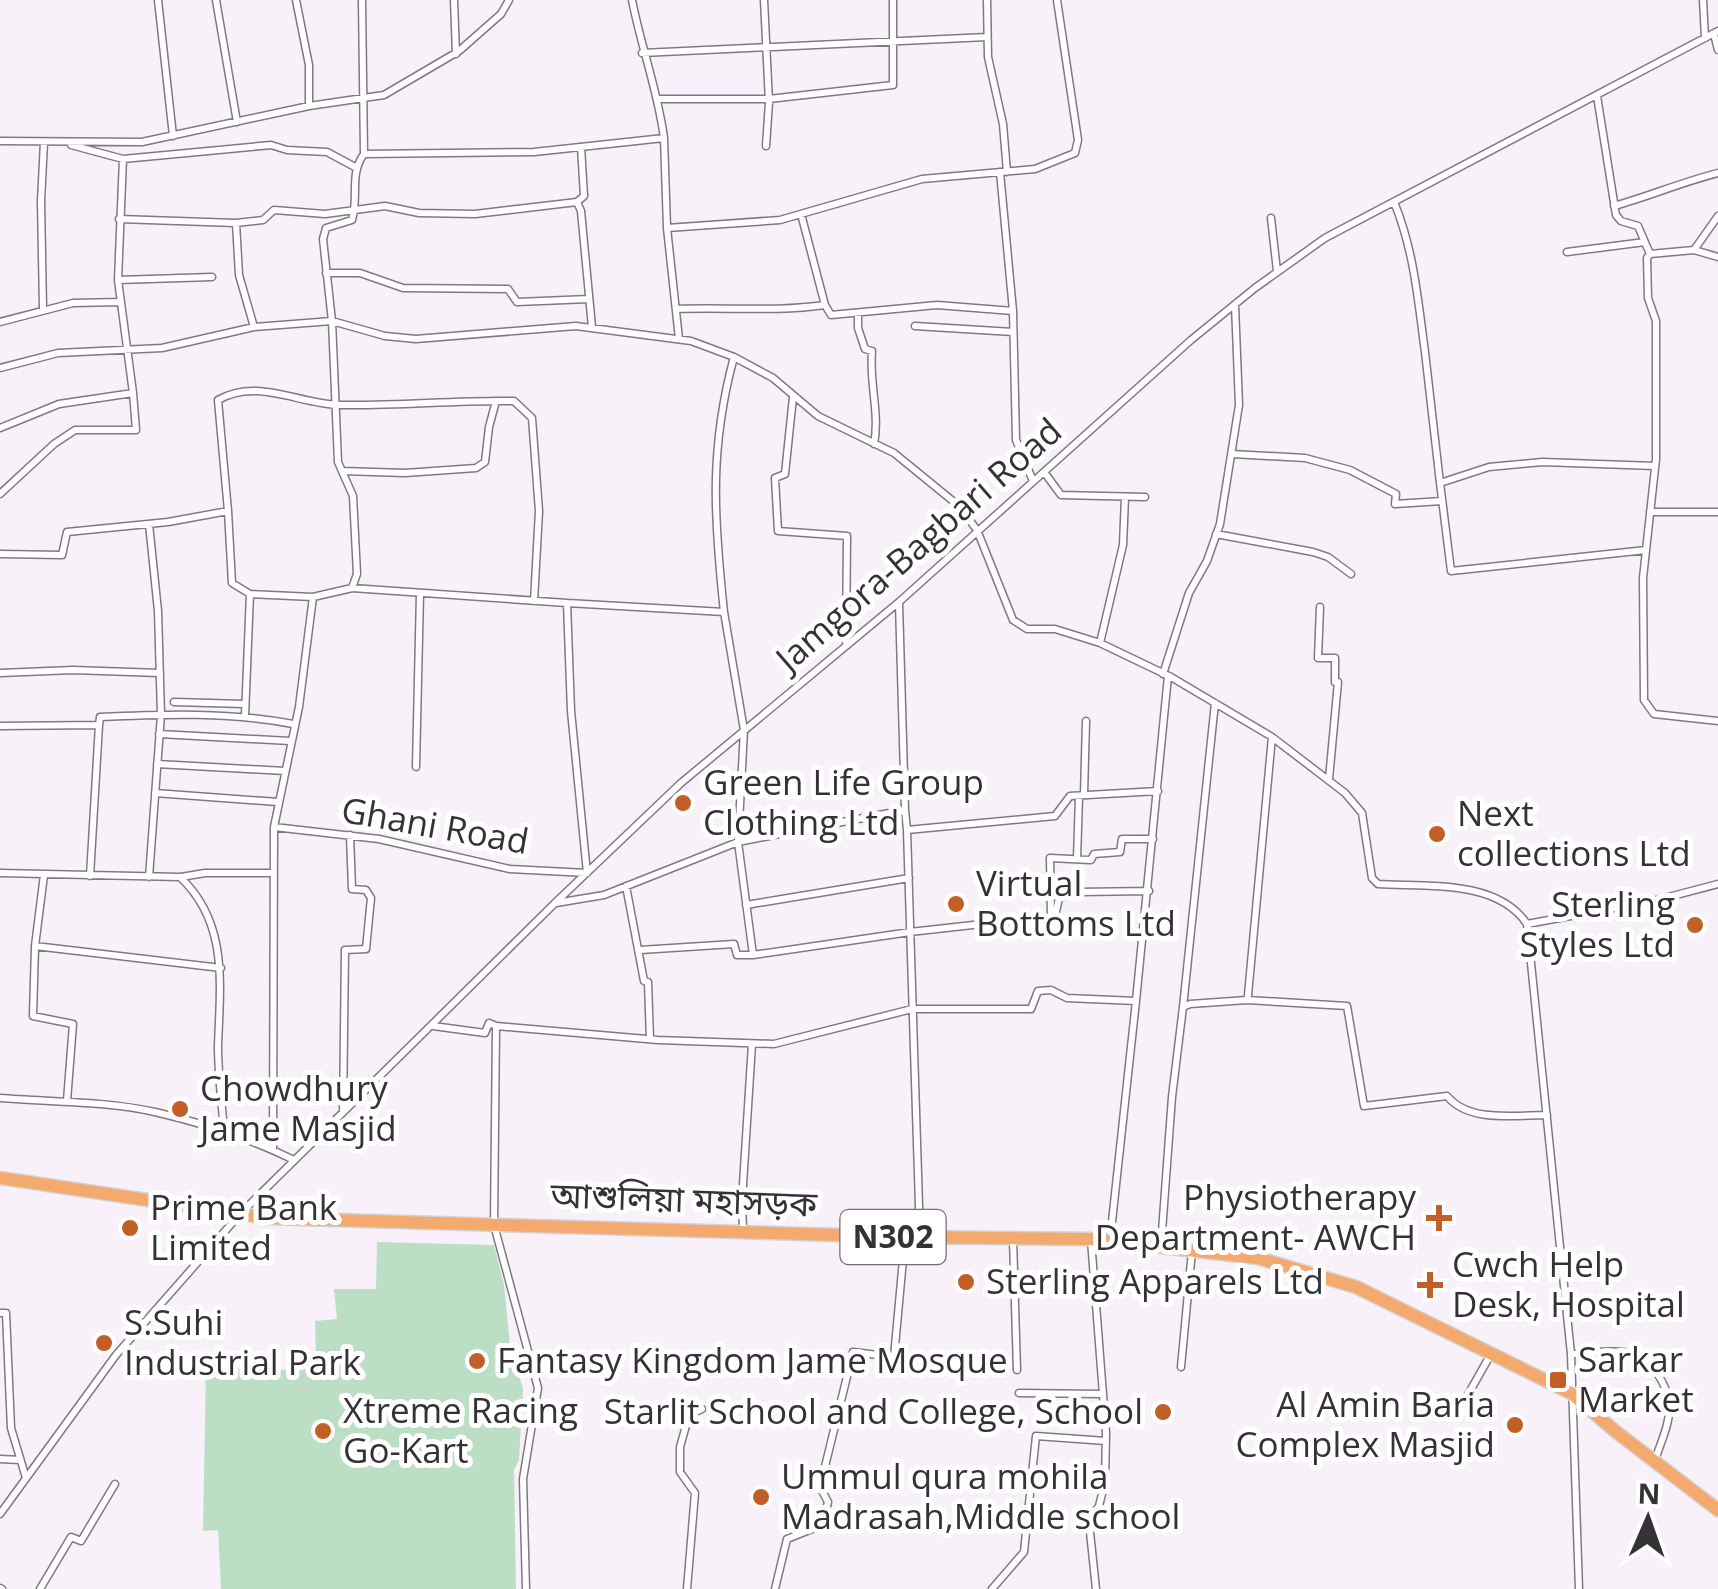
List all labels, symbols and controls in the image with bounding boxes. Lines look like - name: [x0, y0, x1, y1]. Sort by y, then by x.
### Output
- street label: Jamgora-Bagbari Road: [763, 407, 1071, 683]
- place label: Green Life Group Clothing Ltd: [703, 758, 984, 845]
- street label: Ghani Road: [338, 785, 533, 864]
- place label: Next collections Ltd: [1457, 789, 1691, 876]
- marker: Green Life Group Clothing Ltd: [672, 792, 694, 814]
- marker: Next collections Ltd: [1426, 823, 1448, 845]
- place label: Virtual Bottoms Ltd: [976, 859, 1176, 946]
- place label: Sterling Styles Ltd: [1519, 880, 1675, 967]
- marker: Virtual Bottoms Ltd: [945, 893, 967, 915]
- marker: Sterling Styles Ltd: [1684, 914, 1706, 936]
- place label: Chowdhury Jame Masjid: [197, 1064, 397, 1151]
- marker: Chowdhury Jame Masjid: [169, 1098, 191, 1120]
- street label: আশুলিয়া মহাসড়ক: [549, 1170, 819, 1227]
- place label: Physiotherapy Department- AWCH: [1095, 1173, 1416, 1260]
- place label: Prime Bank Limited: [150, 1183, 338, 1270]
- marker: Physiotherapy Department- AWCH: [1426, 1205, 1452, 1231]
- road number: N302: [840, 1210, 946, 1264]
- marker: Prime Bank Limited: [119, 1217, 141, 1239]
- place label: Cwch Help Desk, Hospital: [1452, 1240, 1685, 1327]
- place label: Sterling Apparels Ltd: [986, 1257, 1324, 1304]
- marker: Sterling Apparels Ltd: [955, 1271, 977, 1293]
- marker: Cwch Help Desk, Hospital: [1417, 1272, 1443, 1298]
- place label: S.Suhi Industrial Park: [124, 1298, 362, 1385]
- marker: S.Suhi Industrial Park: [93, 1332, 115, 1354]
- place label: Sarkar Market: [1578, 1335, 1694, 1422]
- place label: Fantasy Kingdom Jame Mosque: [497, 1336, 1008, 1383]
- marker: Fantasy Kingdom Jame Mosque: [466, 1350, 488, 1372]
- marker: Sarkar Market: [1547, 1369, 1569, 1391]
- place label: Al Amin Baria Complex Masjid: [1235, 1380, 1495, 1467]
- place label: Xtreme Racing Go-Kart: [343, 1386, 578, 1473]
- place label: Starlit School and College, School: [604, 1387, 1143, 1434]
- marker: Starlit School and College, School: [1152, 1401, 1174, 1423]
- marker: Al Amin Baria Complex Masjid: [1504, 1414, 1526, 1436]
- marker: Xtreme Racing Go-Kart: [312, 1420, 334, 1442]
- place label: Ummul qura mohila Madrasah,Middle school: [781, 1452, 1180, 1539]
- north arrow: [1598, 1469, 1698, 1569]
- text: N: [1637, 1474, 1661, 1512]
- marker: Ummul qura mohila Madrasah,Middle school: [750, 1486, 772, 1508]

